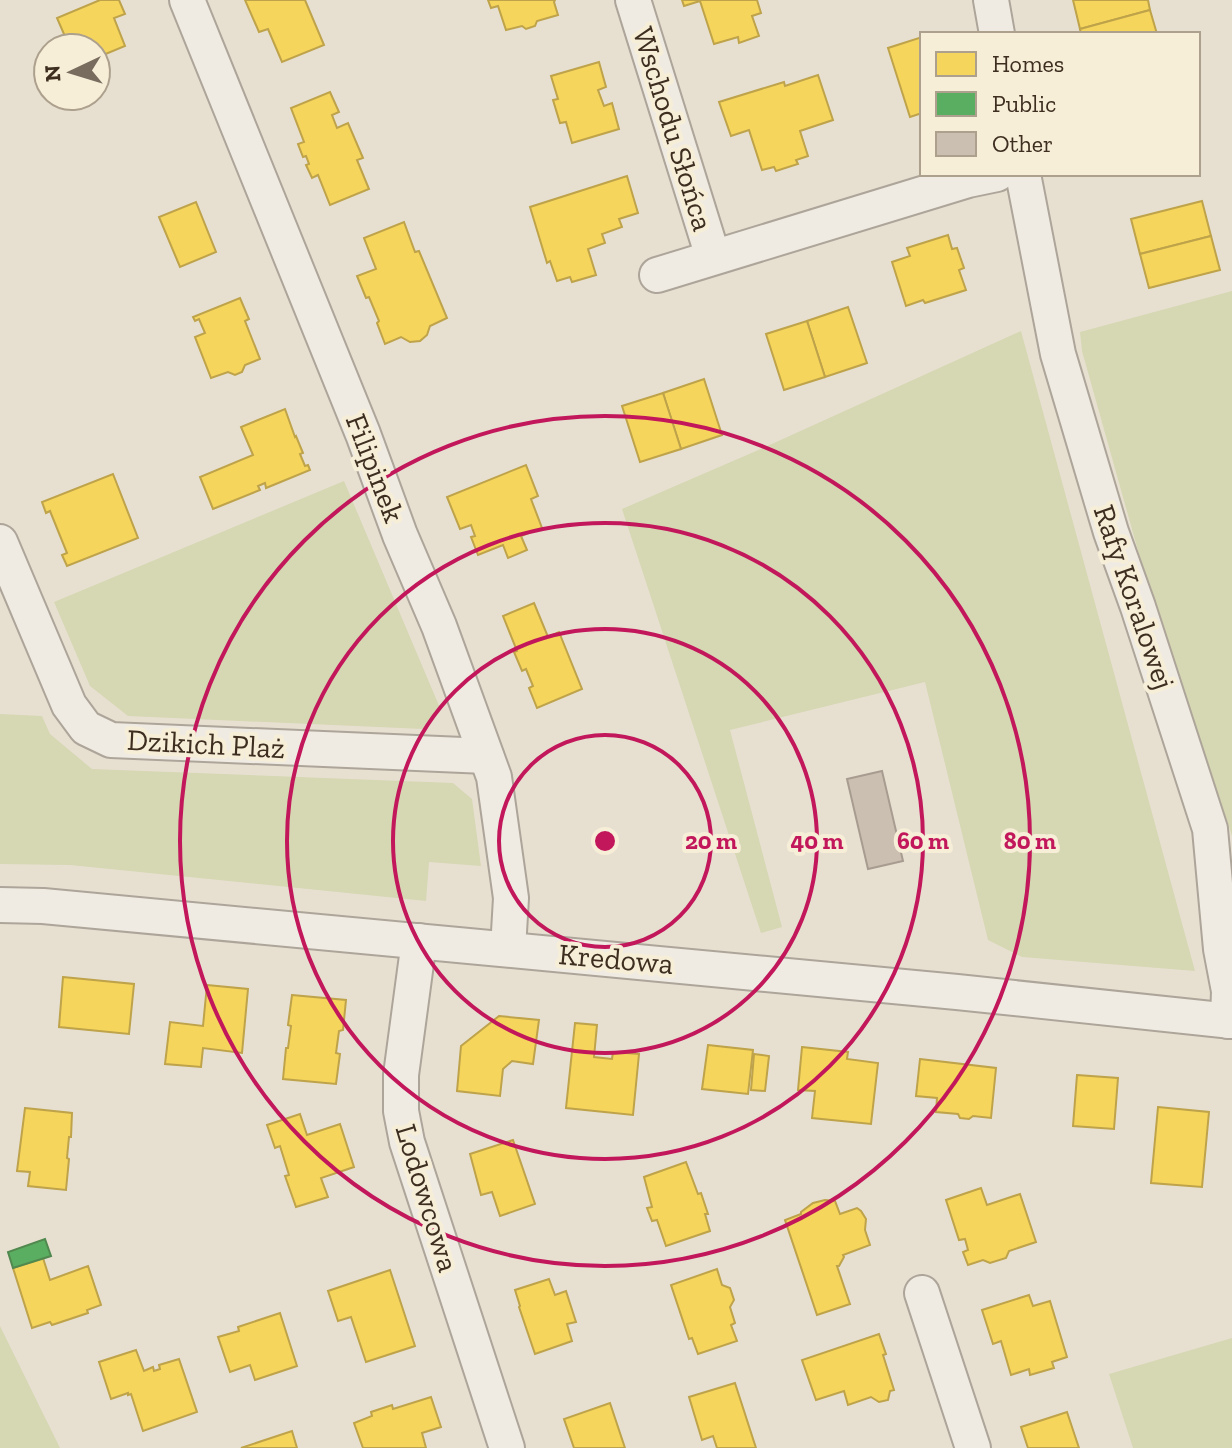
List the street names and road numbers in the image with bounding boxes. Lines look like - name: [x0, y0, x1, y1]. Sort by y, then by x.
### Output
- street label: Wschodu Słońca: [625, 23, 721, 235]
- street label: Filipinek: [338, 409, 412, 528]
- street label: Rafy Koralowej: [1086, 500, 1182, 694]
- street label: Dzikich Plaż: [126, 722, 286, 766]
- street label: Kredowa: [557, 936, 675, 982]
- street label: Lodowcowa: [388, 1120, 466, 1276]

